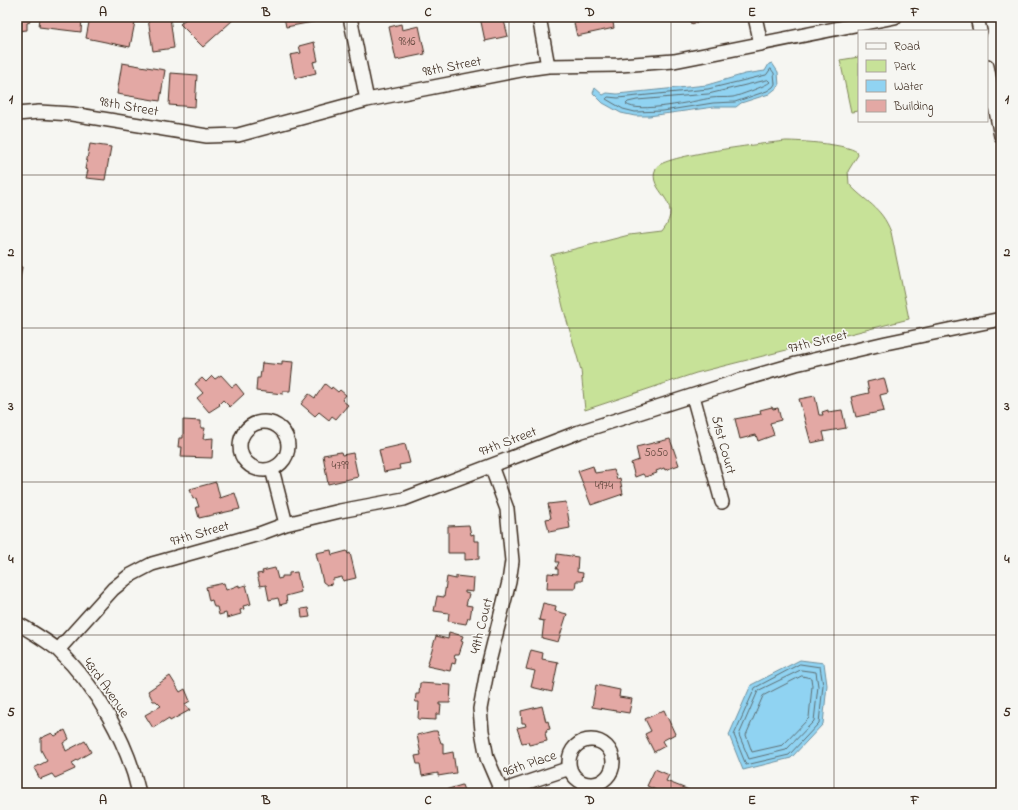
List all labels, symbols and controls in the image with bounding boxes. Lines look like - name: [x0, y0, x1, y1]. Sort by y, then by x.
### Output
- text: A: [99, 3, 107, 22]
- text: B: [261, 3, 271, 22]
- text: C: [424, 3, 432, 22]
- text: D: [584, 3, 595, 22]
- text: E: [748, 3, 756, 22]
- text: F: [910, 3, 920, 22]
- legend: [858, 30, 988, 122]
- house number: 9816: [398, 33, 416, 51]
- text: Road: [894, 38, 920, 56]
- street label: 98th Street: [421, 51, 484, 83]
- text: Park: [894, 58, 916, 76]
- text: Water: [894, 78, 923, 96]
- text: 1: [9, 90, 14, 109]
- text: 1: [1005, 90, 1010, 109]
- street label: 98th Street: [98, 91, 160, 123]
- text: Building: [893, 98, 933, 117]
- text: 2: [7, 243, 15, 262]
- text: 2: [1003, 243, 1011, 262]
- street label: 97th Street: [786, 324, 850, 359]
- text: 3: [7, 397, 14, 416]
- text: 3: [1003, 397, 1010, 416]
- street label: 51st Court: [705, 413, 741, 477]
- street label: 97th Street: [476, 421, 540, 463]
- house number: 5050: [644, 444, 668, 462]
- house number: 4799: [331, 457, 349, 475]
- house number: 4974: [595, 477, 613, 495]
- street label: 97th Street: [168, 516, 232, 552]
- text: 4: [7, 550, 14, 569]
- text: 4: [1003, 550, 1010, 569]
- street label: 49th Court: [465, 596, 499, 656]
- street label: 43rd Avenue: [78, 654, 135, 723]
- text: 5: [7, 703, 15, 722]
- text: 5: [1003, 703, 1011, 722]
- street label: 96th Place: [501, 745, 560, 783]
- text: A: [99, 791, 107, 810]
- text: B: [261, 791, 271, 810]
- text: C: [424, 791, 432, 810]
- text: D: [584, 791, 595, 810]
- text: E: [748, 791, 756, 810]
- text: F: [910, 791, 920, 810]

